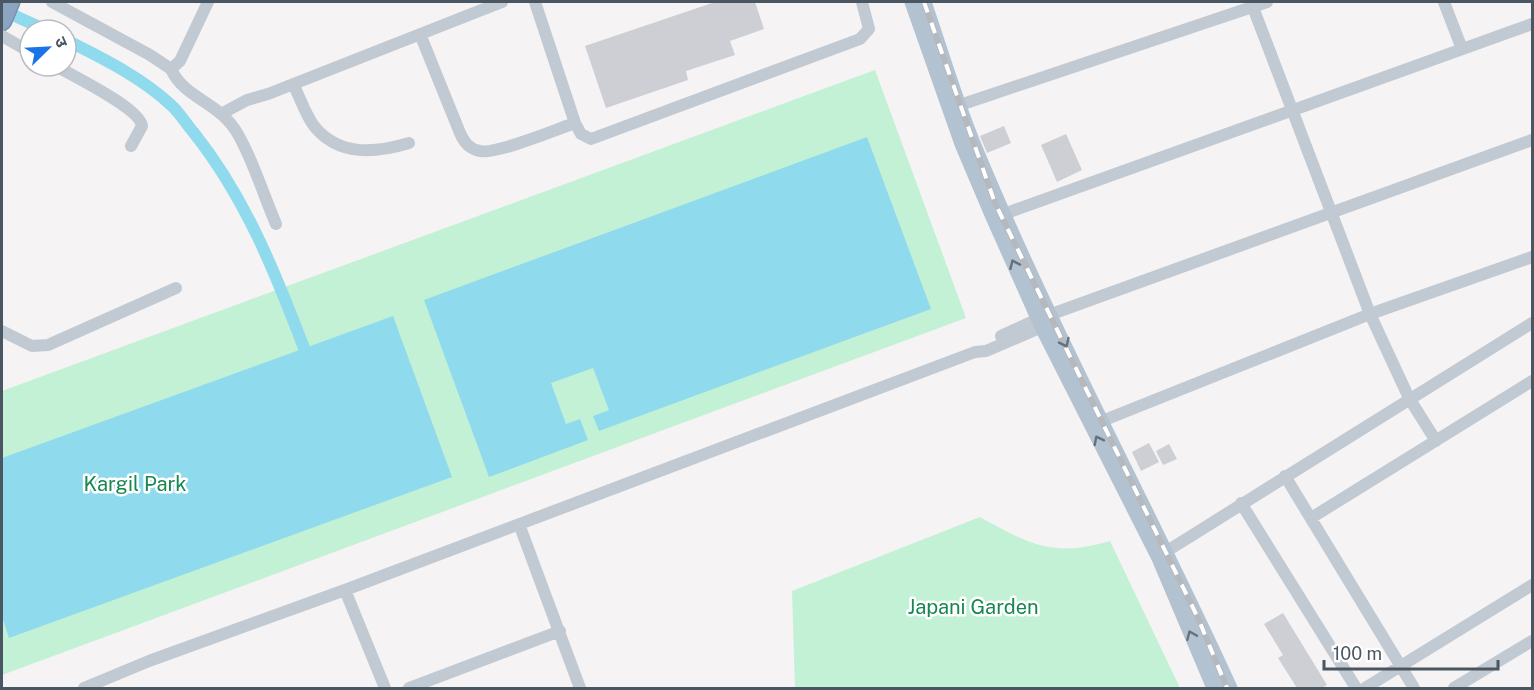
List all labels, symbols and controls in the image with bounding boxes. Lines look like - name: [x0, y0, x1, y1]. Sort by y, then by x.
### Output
- north arrow: [18, 18, 78, 78]
- text: उ: [51, 34, 72, 51]
- one-way arrow: [1009, 260, 1021, 271]
- one-way arrow: [1057, 336, 1069, 347]
- one-way arrow: [1094, 435, 1106, 446]
- park label: Kargil Park: [83, 472, 187, 496]
- park label: Japani Garden: [907, 595, 1039, 619]
- one-way arrow: [1186, 630, 1198, 641]
- scale bar: [1324, 633, 1498, 671]
- text: 100 m: [1333, 643, 1382, 664]

